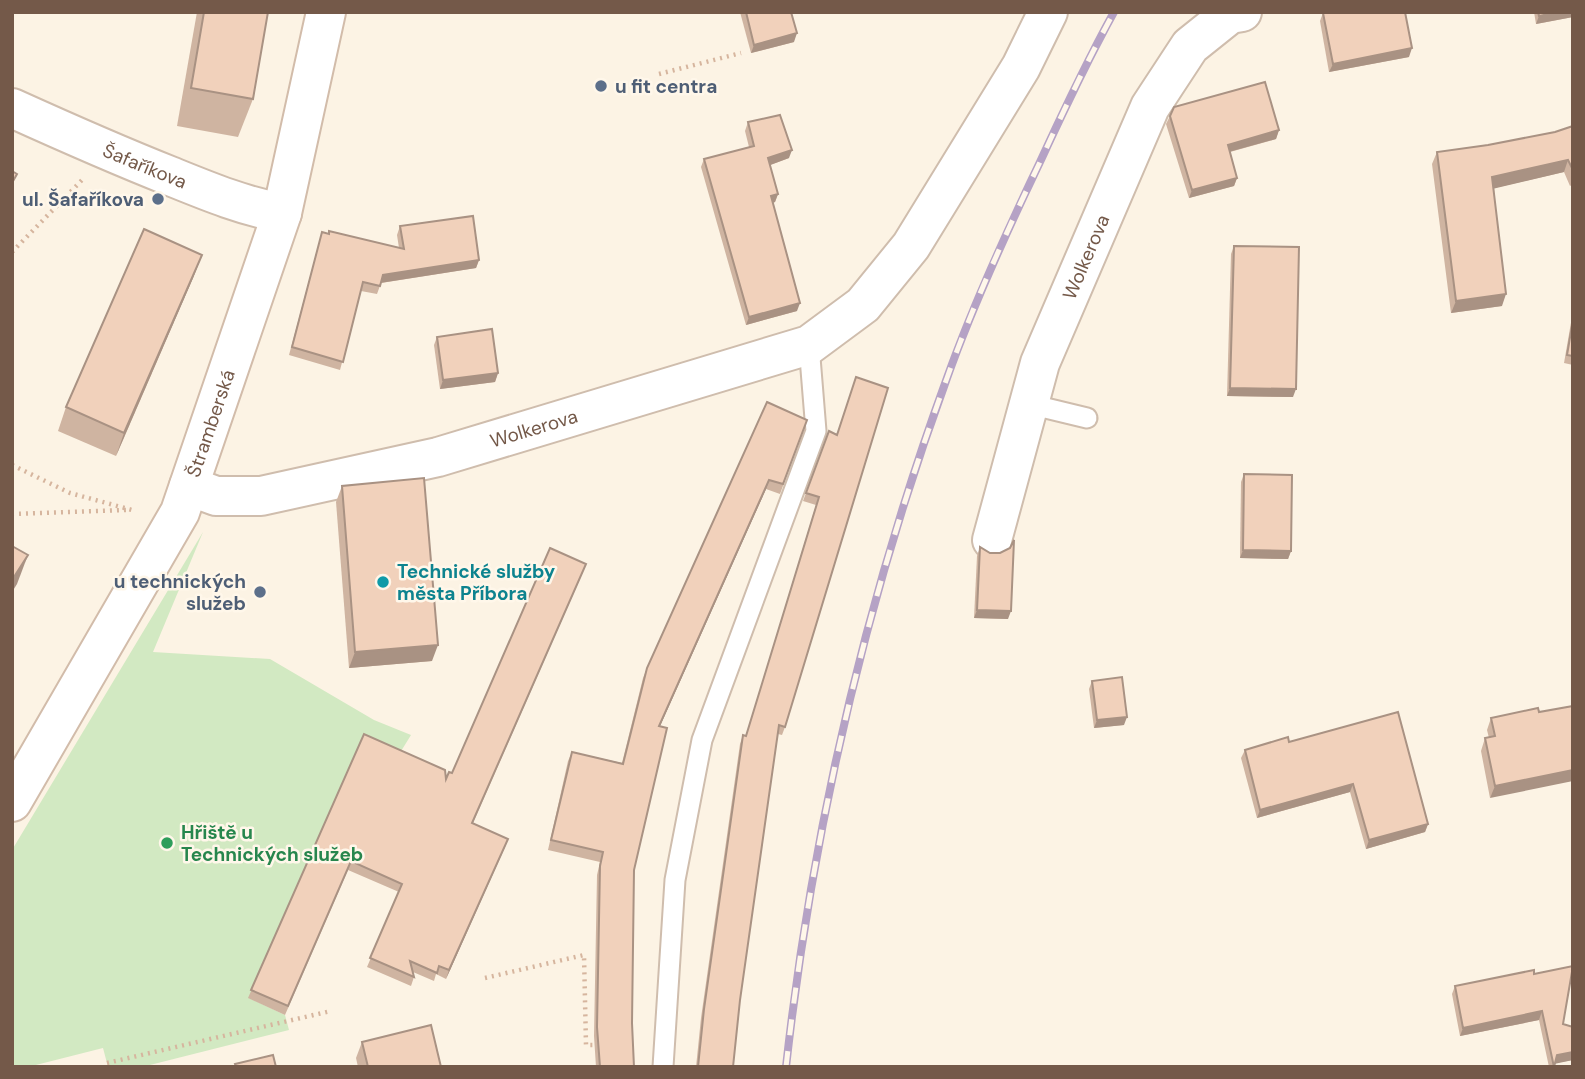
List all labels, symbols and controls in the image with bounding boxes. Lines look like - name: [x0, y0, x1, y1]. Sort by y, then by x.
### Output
- place label: u fit centra: [615, 74, 717, 99]
- marker: u fit centra: [593, 78, 609, 94]
- street label: Šafaříkova: [99, 137, 191, 194]
- place label: ul. Šafaříkova: [22, 187, 144, 212]
- marker: ul. Šafaříkova: [150, 191, 166, 207]
- street label: Wolkerova: [1056, 210, 1115, 303]
- street label: Štramberská: [180, 366, 240, 480]
- street label: Wolkerova: [487, 403, 580, 453]
- place label: Technické služby města Příbora: [397, 559, 556, 606]
- place label: u technických služeb: [114, 569, 246, 616]
- marker: Technické služby města Příbora: [375, 574, 391, 590]
- marker: u technických služeb: [252, 584, 268, 600]
- place label: Hřiště u Technických služeb: [181, 820, 363, 867]
- marker: Hřiště u Technických služeb: [159, 835, 175, 851]

